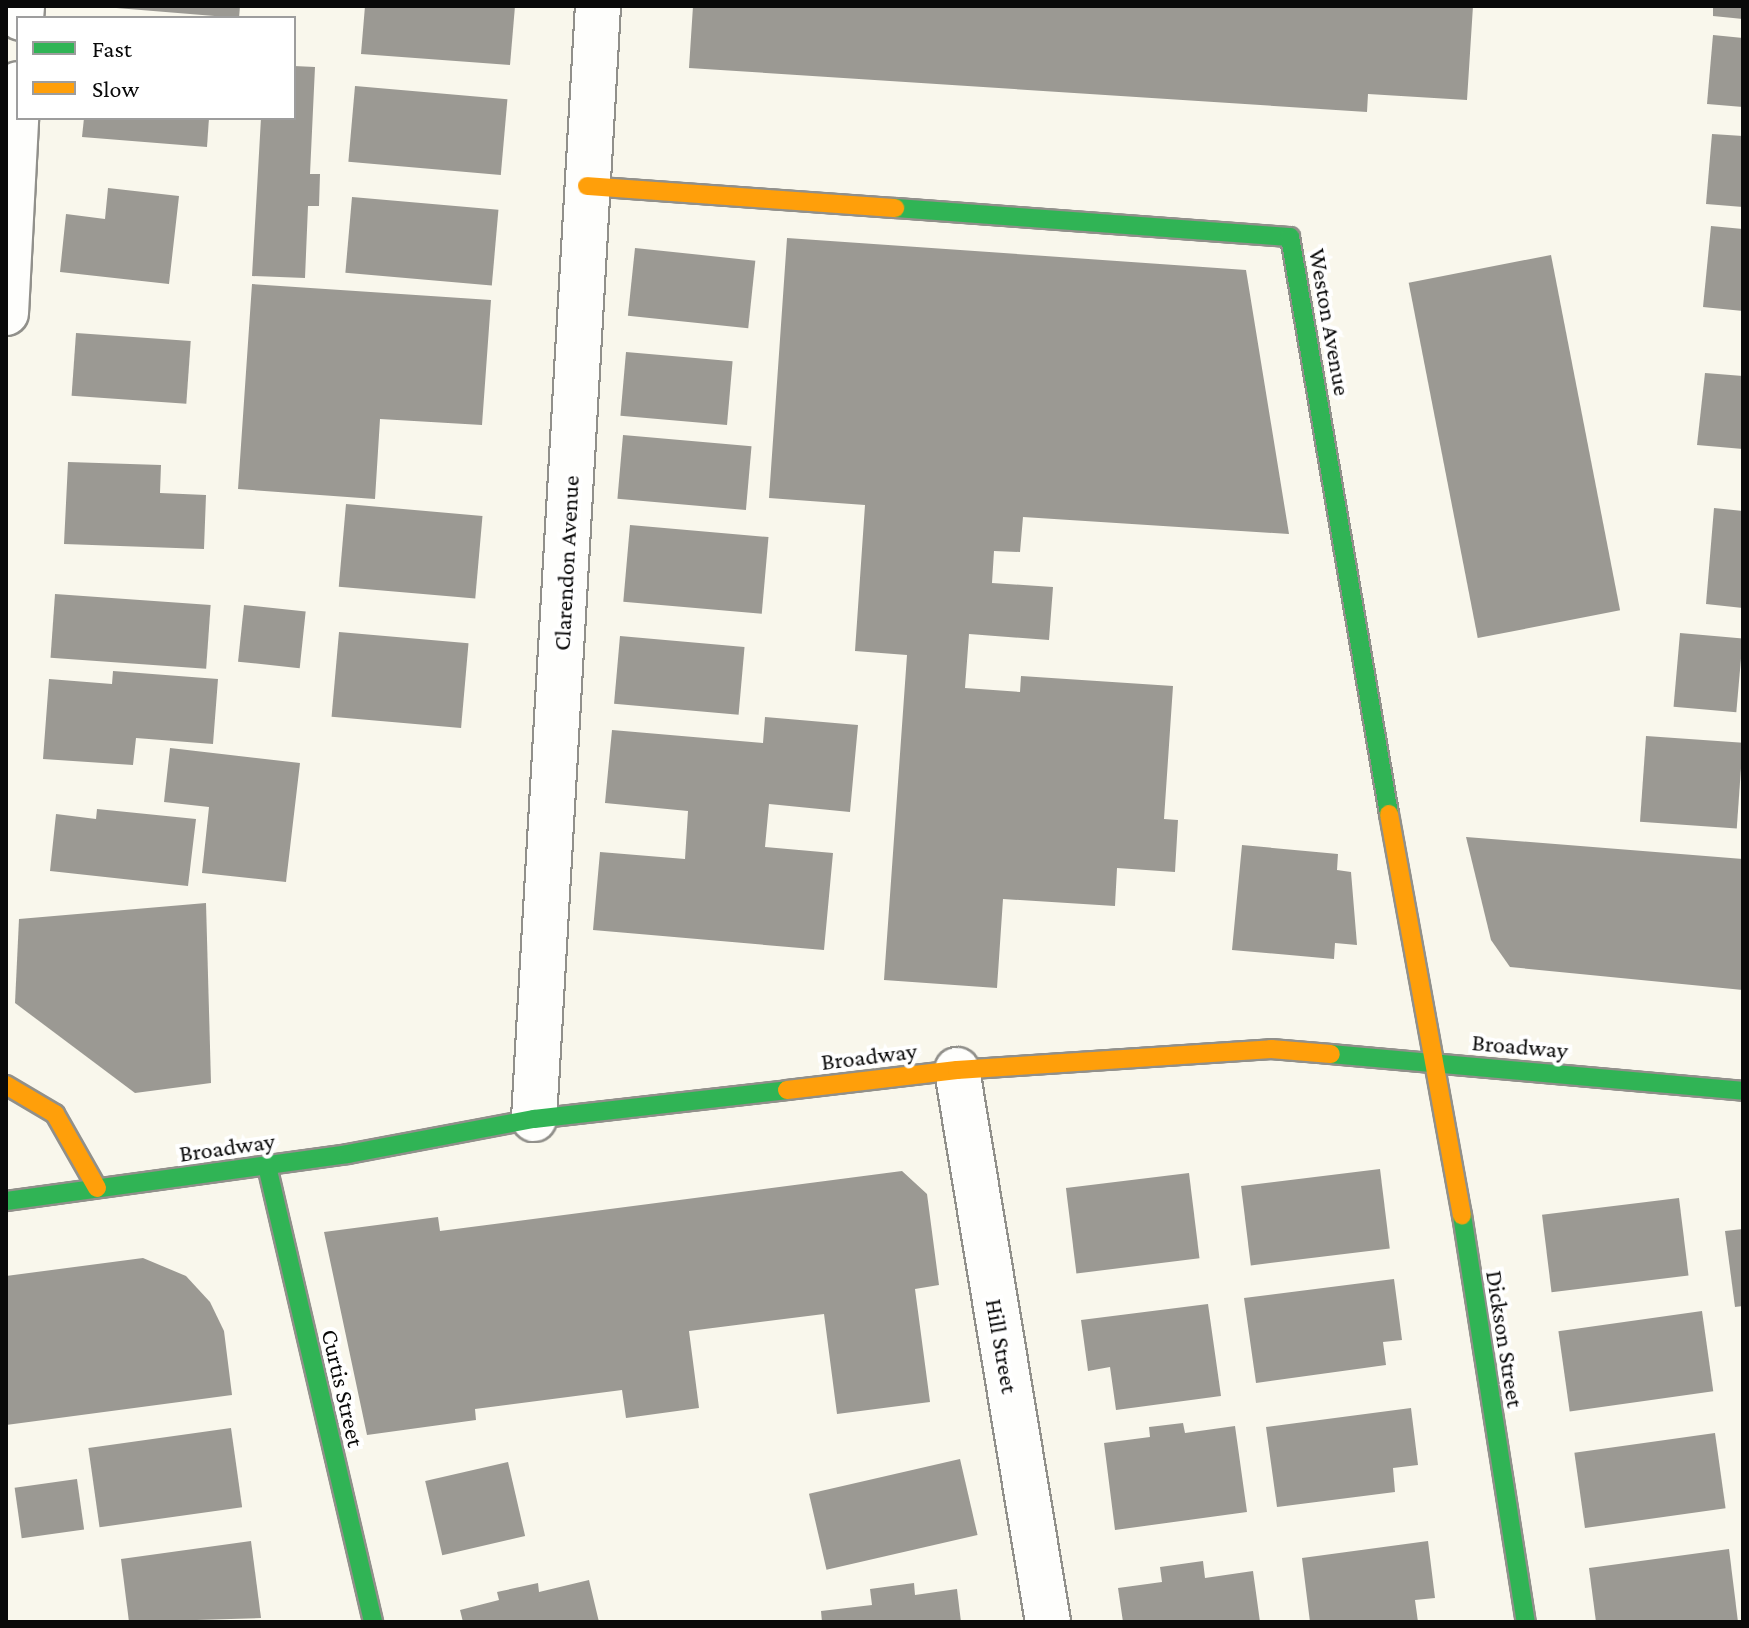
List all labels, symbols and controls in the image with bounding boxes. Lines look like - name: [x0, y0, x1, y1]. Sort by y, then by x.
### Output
- legend: [16, 16, 296, 120]
- text: Fast: [92, 35, 132, 62]
- text: Slow: [92, 75, 139, 102]
- street label: Weston Avenue: [1303, 246, 1357, 398]
- street label: Clarendon Avenue: [547, 475, 585, 651]
- street label: Broadway: [1471, 1027, 1569, 1065]
- street label: Broadway: [819, 1036, 919, 1076]
- street label: Broadway: [177, 1126, 277, 1168]
- street label: Dickson Street: [1480, 1268, 1530, 1410]
- street label: Hill Street: [980, 1297, 1024, 1395]
- street label: Curtis Street: [316, 1326, 370, 1450]

